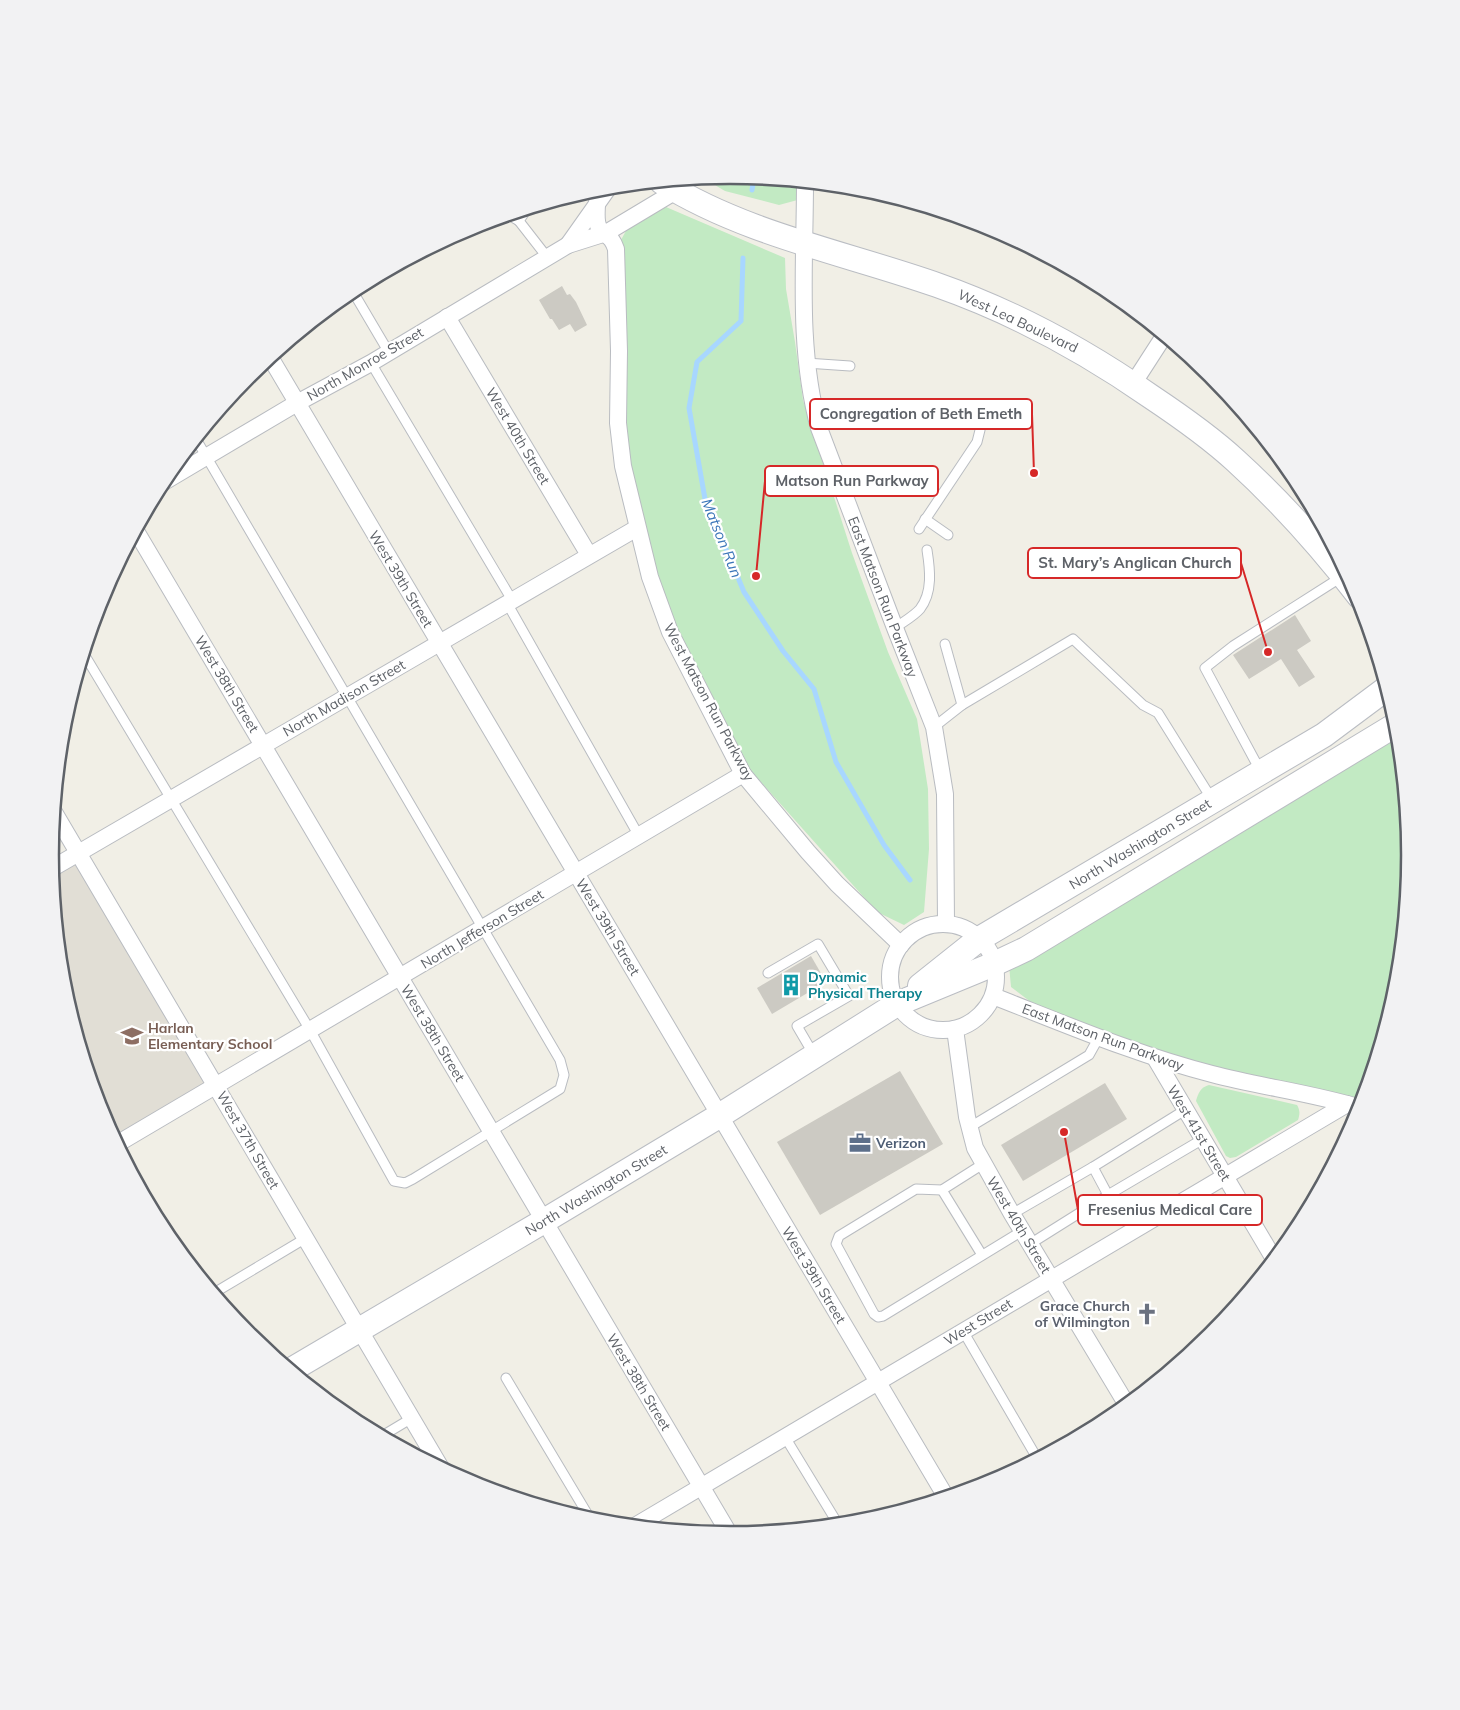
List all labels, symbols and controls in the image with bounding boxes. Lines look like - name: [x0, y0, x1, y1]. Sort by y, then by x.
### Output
- street label: West Lea Boulevard: [955, 285, 1081, 357]
- street label: North Monroe Street: [303, 323, 427, 405]
- street label: West 40th Street: [482, 384, 554, 488]
- callout: Congregation of Beth Emeth: [810, 399, 1032, 429]
- text: Congregation of Beth Emeth: [820, 404, 1022, 423]
- callout: Matson Run Parkway: [765, 466, 938, 496]
- text: Matson Run Parkway: [775, 471, 930, 490]
- water label: Matson Run: [698, 496, 747, 581]
- street label: East Matson Run Parkway: [844, 514, 922, 680]
- street label: West 39th Street: [365, 527, 437, 631]
- callout: St. Mary’s Anglican Church: [1028, 548, 1241, 578]
- text: St. Mary’s Anglican Church: [1038, 553, 1232, 572]
- street label: West Matson Run Parkway: [660, 620, 759, 785]
- street label: West 38th Street: [191, 632, 263, 736]
- street label: North Madison Street: [280, 656, 408, 740]
- street label: North Washington Street: [1066, 794, 1214, 894]
- street label: West 39th Street: [572, 875, 644, 979]
- street label: North Jefferson Street: [417, 885, 547, 973]
- place label: Dynamic Physical Therapy: [808, 968, 922, 1002]
- building icon: Dynamic Physical Therapy: [778, 972, 804, 998]
- street label: West 38th Street: [397, 981, 469, 1085]
- street label: East Matson Run Parkway: [1020, 999, 1187, 1075]
- place label: Harlan Elementary School: [148, 1019, 272, 1053]
- school or university icon: Harlan Elementary School: [119, 1023, 145, 1049]
- street label: West 41st Street: [1163, 1082, 1235, 1184]
- street label: West 37th Street: [213, 1088, 283, 1192]
- office icon: Verizon: [847, 1130, 873, 1156]
- place label: Verizon: [875, 1134, 926, 1152]
- street label: North Washington Street: [522, 1140, 670, 1240]
- street label: West 40th Street: [983, 1173, 1055, 1277]
- callout: Fresenius Medical Care: [1078, 1195, 1262, 1225]
- text: Fresenius Medical Care: [1088, 1200, 1252, 1219]
- street label: West 39th Street: [778, 1223, 850, 1327]
- street label: West Street: [941, 1295, 1016, 1349]
- place label: Grace Church of Wilmington: [1034, 1297, 1130, 1331]
- church icon: Grace Church of Wilmington: [1134, 1301, 1160, 1327]
- street label: West 38th Street: [603, 1330, 675, 1434]

